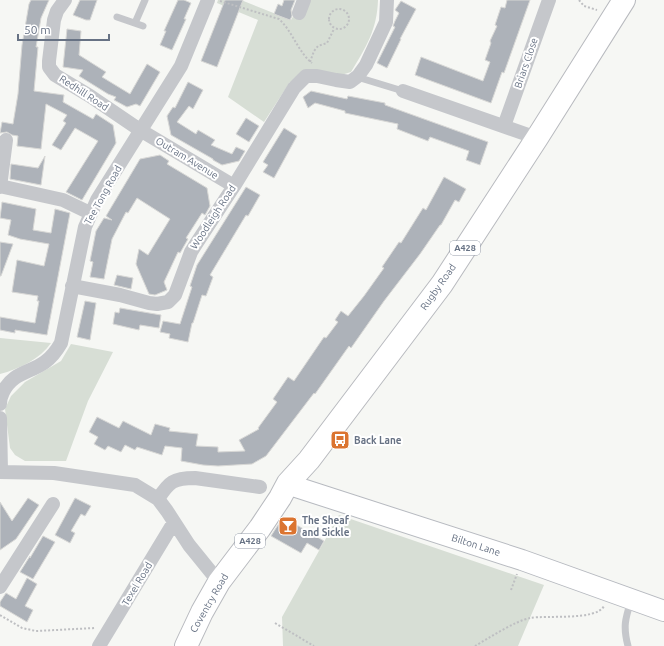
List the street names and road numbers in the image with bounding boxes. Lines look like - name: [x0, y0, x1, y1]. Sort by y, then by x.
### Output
- street label: Briars Close: [512, 36, 540, 90]
- street label: Redhill Road: [57, 73, 111, 113]
- street label: Outram Avenue: [154, 135, 220, 181]
- street label: Tee Tong Road: [82, 163, 124, 227]
- street label: Woodleigh Road: [188, 183, 238, 251]
- road number: A428: [450, 241, 480, 255]
- street label: Rugby Road: [418, 262, 458, 312]
- street label: Bilton Lane: [450, 532, 502, 558]
- road number: A428: [235, 534, 265, 548]
- street label: Texel Road: [120, 560, 154, 608]
- street label: Coventry Road: [188, 571, 230, 634]

